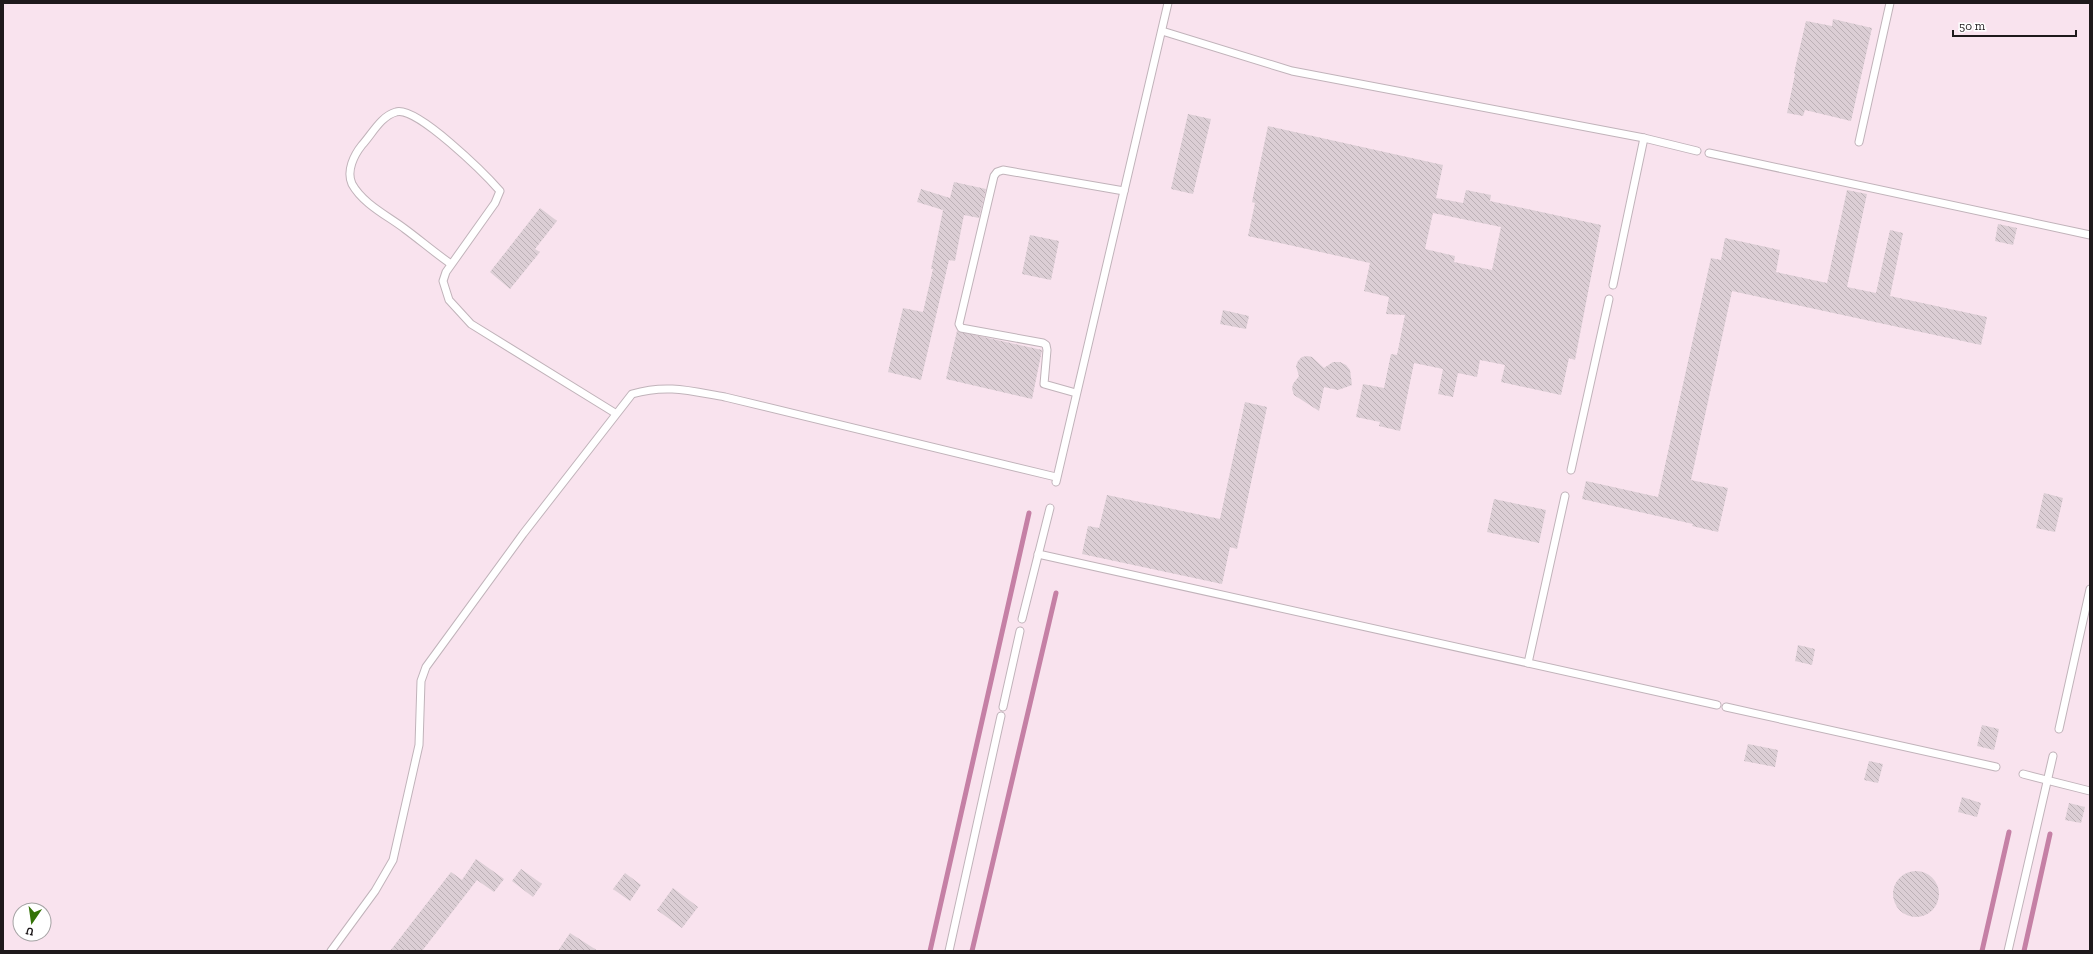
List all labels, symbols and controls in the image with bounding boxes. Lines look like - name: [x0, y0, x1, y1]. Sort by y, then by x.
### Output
- scale bar: [1953, 12, 2076, 38]
- text: 50 m: [1959, 19, 1986, 33]
- north arrow: [12, 902, 52, 942]
- text: U: [24, 924, 35, 938]

